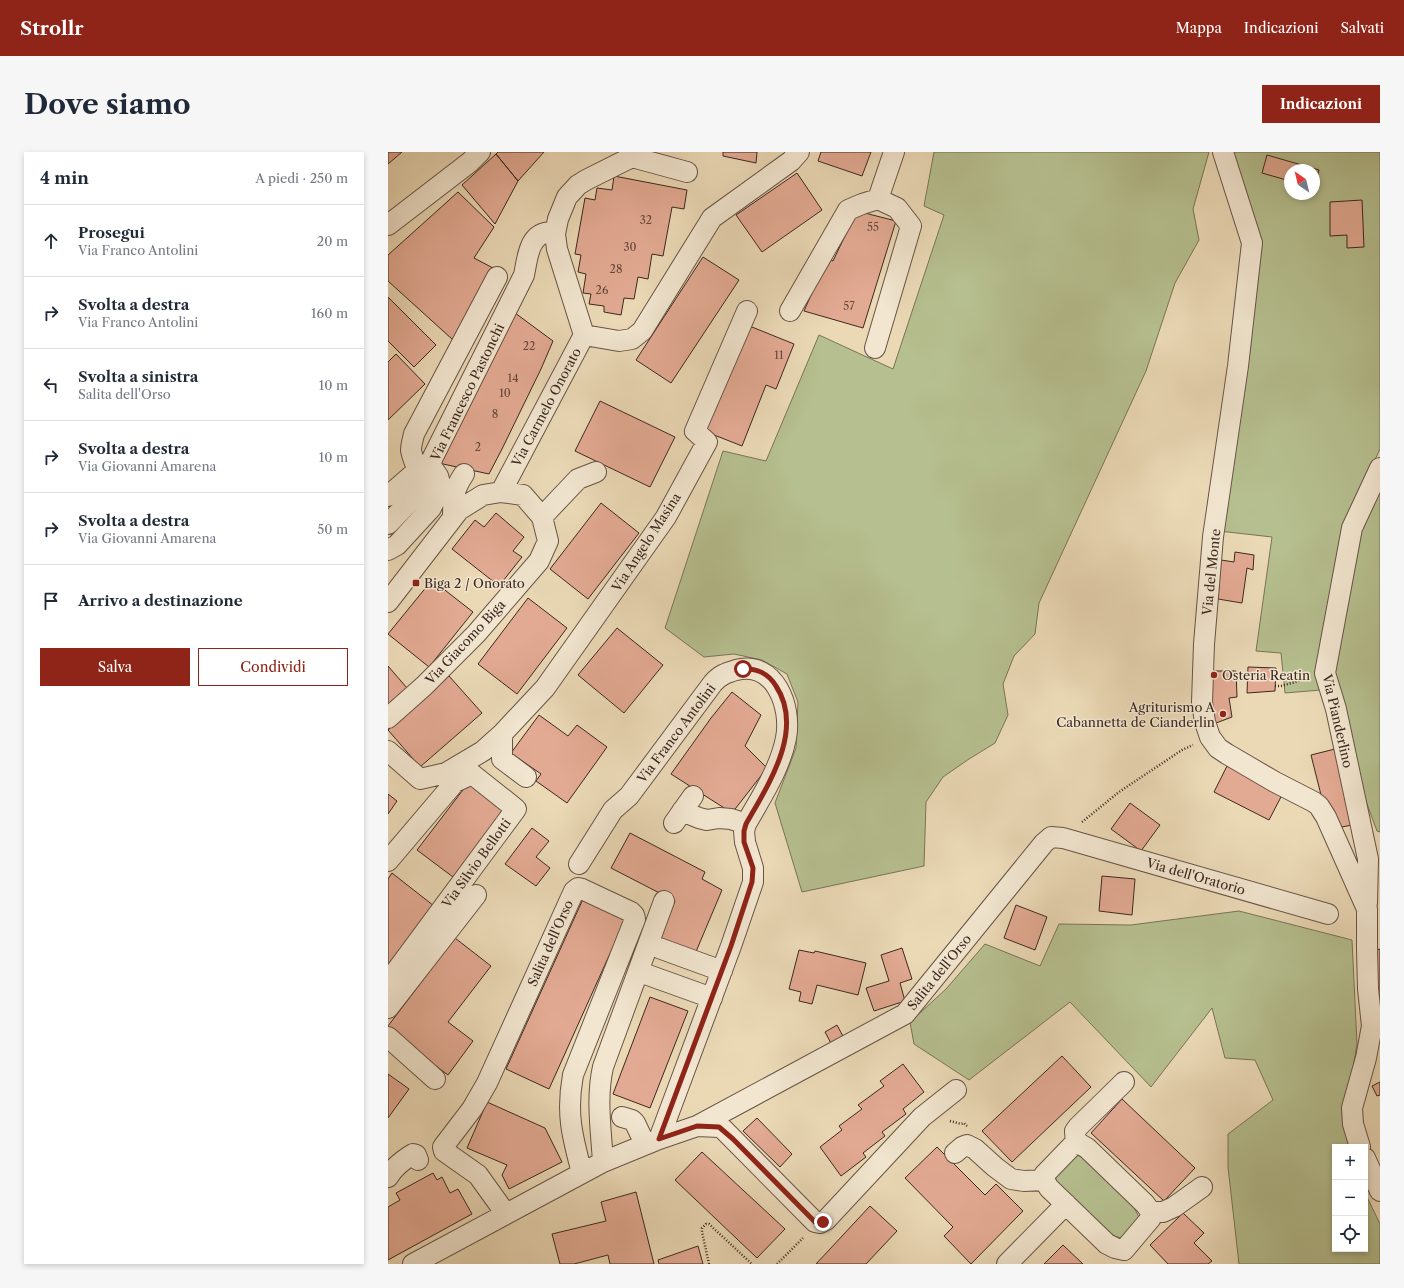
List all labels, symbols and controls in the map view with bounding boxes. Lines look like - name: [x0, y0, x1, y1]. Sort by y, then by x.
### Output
- text: Strollr: [20, 17, 84, 40]
- text: Mappa: [1176, 19, 1222, 37]
- text: Indicazioni: [1244, 19, 1319, 37]
- text: Salvati: [1341, 19, 1384, 37]
- button: Indicazioni: [1262, 85, 1380, 123]
- text: Dove siamo: [24, 87, 191, 121]
- north arrow: [1284, 164, 1320, 200]
- text: 4 min: [40, 168, 89, 188]
- text: A piedi · 250 m: [255, 170, 348, 186]
- house number: 32: [640, 213, 652, 227]
- house number: 55: [867, 220, 879, 234]
- text: Prosegui: [78, 223, 145, 242]
- icon: ahead: [40, 230, 62, 252]
- text: 20 m: [317, 233, 348, 249]
- house number: 30: [623, 240, 637, 254]
- text: Via Franco Antolini: [78, 242, 198, 258]
- house number: 28: [610, 262, 622, 276]
- house number: 26: [596, 283, 609, 297]
- text: Svolta a destra: [78, 295, 189, 314]
- house number: 57: [843, 299, 855, 313]
- icon: right: [40, 302, 62, 324]
- text: 160 m: [311, 305, 348, 321]
- text: Via Franco Antolini: [78, 314, 198, 330]
- street label: Via Francesco Pastonchi: [426, 321, 507, 464]
- house number: 22: [523, 339, 535, 353]
- street label: Via Carmelo Onorato: [507, 345, 584, 470]
- house number: 11: [774, 348, 784, 362]
- text: Svolta a sinistra: [78, 367, 198, 386]
- house number: 14: [508, 371, 518, 385]
- icon: left: [40, 374, 62, 396]
- text: 10 m: [319, 377, 348, 393]
- text: Salita dell'Orso: [78, 386, 171, 402]
- house number: 10: [499, 386, 511, 400]
- house number: 8: [492, 407, 498, 421]
- text: Svolta a destra: [78, 439, 189, 458]
- house number: 2: [475, 440, 481, 454]
- icon: right: [40, 446, 62, 468]
- text: 10 m: [319, 449, 348, 465]
- text: Via Giovanni Amarena: [78, 458, 216, 474]
- street label: Via Angelo Masina: [608, 489, 684, 595]
- text: Svolta a destra: [78, 511, 189, 530]
- icon: right: [40, 518, 62, 540]
- text: 50 m: [317, 521, 348, 537]
- street label: Via del Monte: [1198, 528, 1223, 617]
- text: Via Giovanni Amarena: [78, 530, 216, 546]
- place label: Biga 2 / Onorato: [424, 575, 525, 591]
- marker: Biga 2 / Onorato: [411, 578, 421, 588]
- icon: arrive: [40, 590, 62, 612]
- text: Arrivo a destinazione: [78, 591, 243, 610]
- street label: Via Giacomo Biga: [421, 596, 508, 688]
- button: Salva: [40, 648, 190, 686]
- button: Condividi: [198, 648, 348, 686]
- route start: [734, 660, 752, 678]
- place label: Osteria Reatin: [1222, 667, 1310, 683]
- marker: Osteria Reatin: [1209, 670, 1219, 680]
- street label: Via Pianderlino: [1319, 672, 1357, 769]
- street label: Via Franco Antolini: [633, 680, 719, 787]
- place label: Agriturismo A Cabannetta de Cianderlin: [1056, 699, 1215, 730]
- marker: Agriturismo A Cabannetta de Cianderlin: [1218, 709, 1228, 719]
- street label: Via Silvio Bellotti: [438, 815, 514, 912]
- street label: Via dell'Oratorio: [1144, 854, 1247, 898]
- street label: Salita dell'Orso: [524, 897, 576, 989]
- street label: Salita dell'Orso: [904, 931, 974, 1013]
- map controls: [1332, 1144, 1368, 1252]
- button: +: [1332, 1144, 1368, 1180]
- button: −: [1332, 1180, 1368, 1216]
- route end: [814, 1213, 832, 1231]
- button: locate: [1332, 1216, 1368, 1252]

